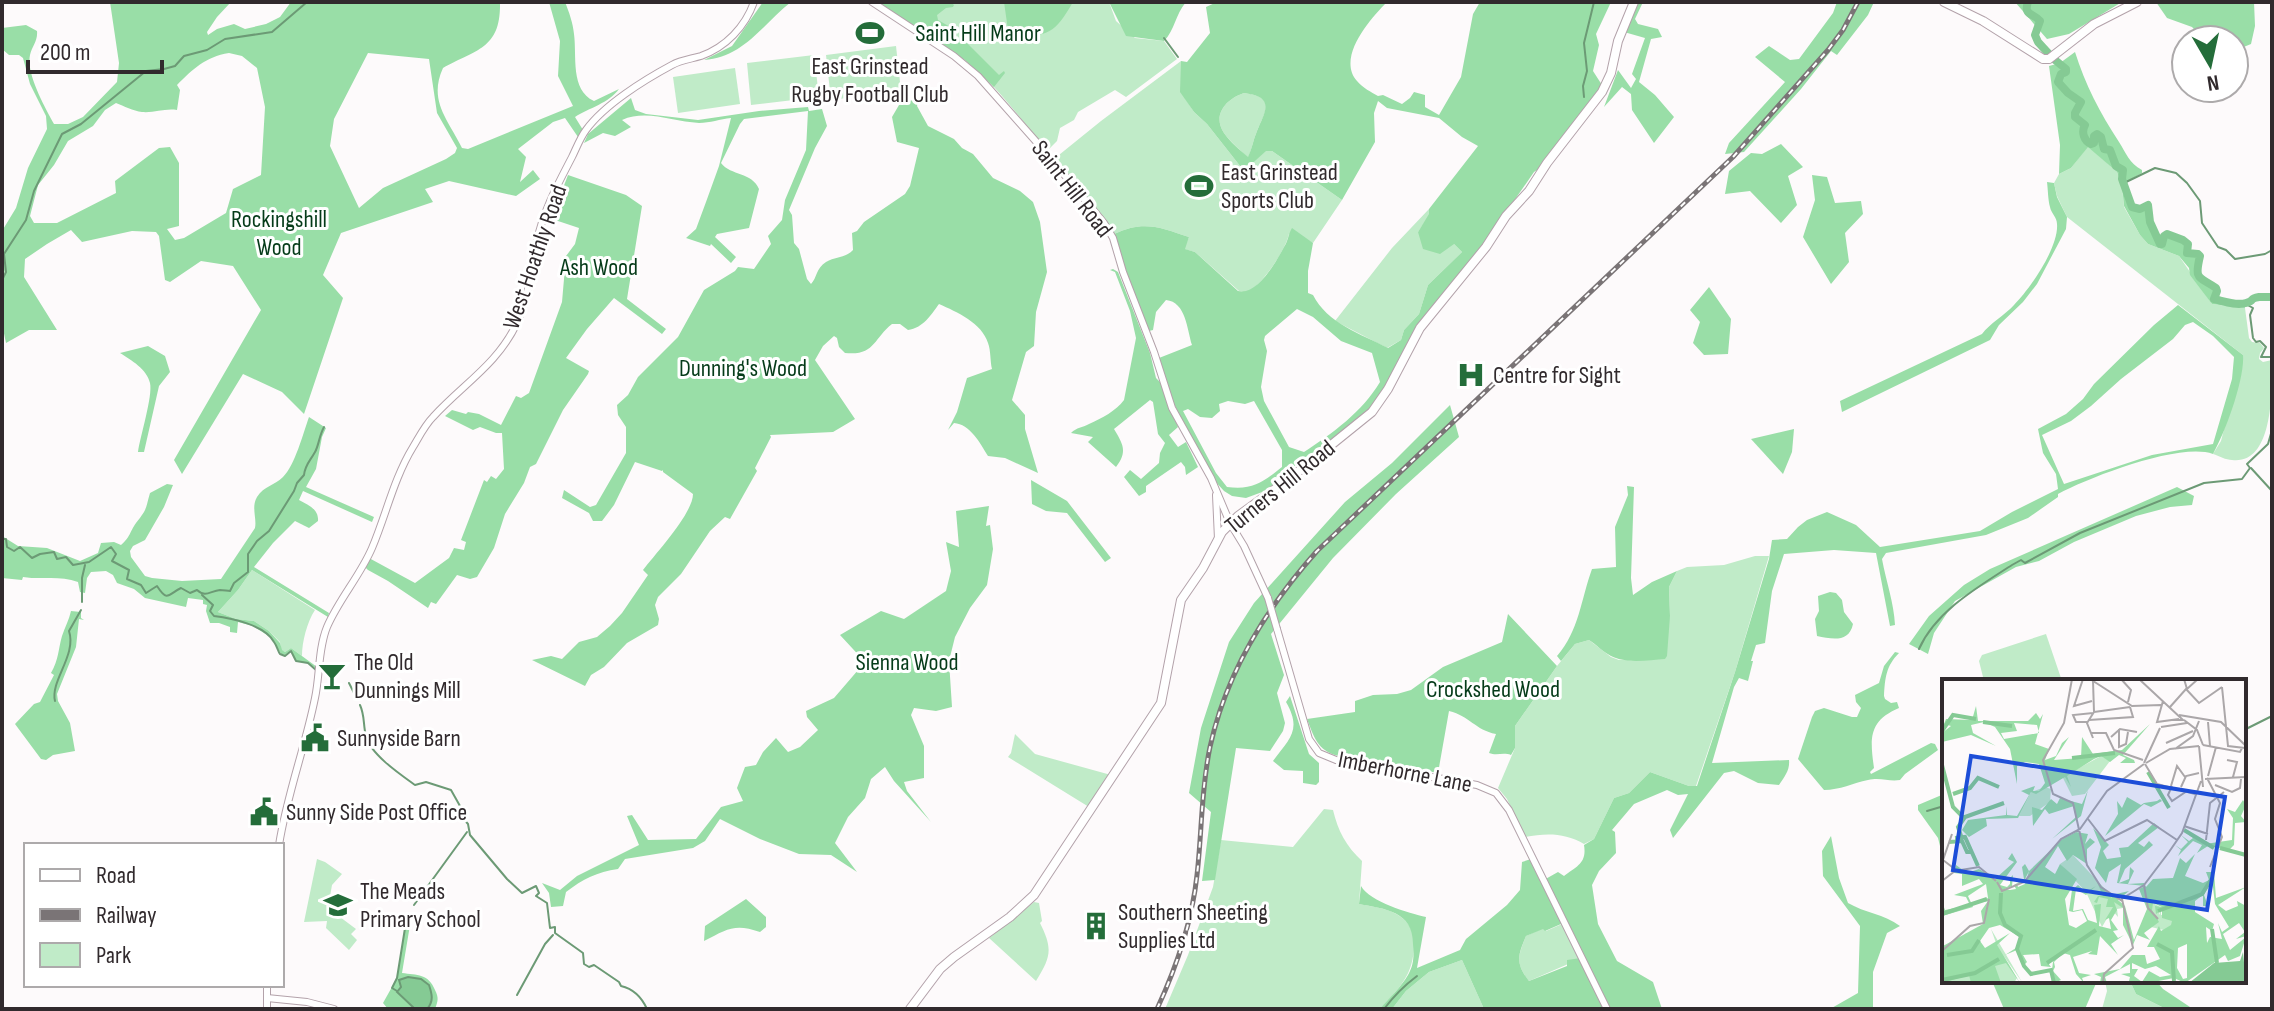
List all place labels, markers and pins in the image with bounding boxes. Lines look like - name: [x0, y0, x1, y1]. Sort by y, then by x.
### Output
- sports icon: East Grinstead Rugby Football Club: [855, 18, 885, 48]
- place label: East Grinstead Rugby Football Club: [791, 52, 949, 109]
- place label: East Grinstead Sports Club: [1221, 158, 1338, 215]
- sports icon: East Grinstead Sports Club: [1184, 171, 1214, 201]
- hospital icon: Centre for Sight: [1456, 360, 1486, 390]
- place label: Centre for Sight: [1493, 361, 1621, 390]
- place label: The Old Dunnings Mill: [354, 648, 461, 705]
- bar icon: The Old Dunnings Mill: [317, 661, 347, 691]
- public building icon: Sunnyside Barn: [300, 723, 330, 753]
- place label: Sunnyside Barn: [337, 724, 461, 753]
- public building icon: Sunny Side Post Office: [249, 797, 279, 827]
- place label: Sunny Side Post Office: [286, 798, 467, 827]
- place label: The Meads Primary School: [360, 877, 481, 934]
- school or university icon: The Meads Primary School: [323, 890, 353, 920]
- place label: Southern Sheeting Supplies Ltd: [1118, 898, 1268, 955]
- building icon: Southern Sheeting Supplies Ltd: [1081, 911, 1111, 941]

